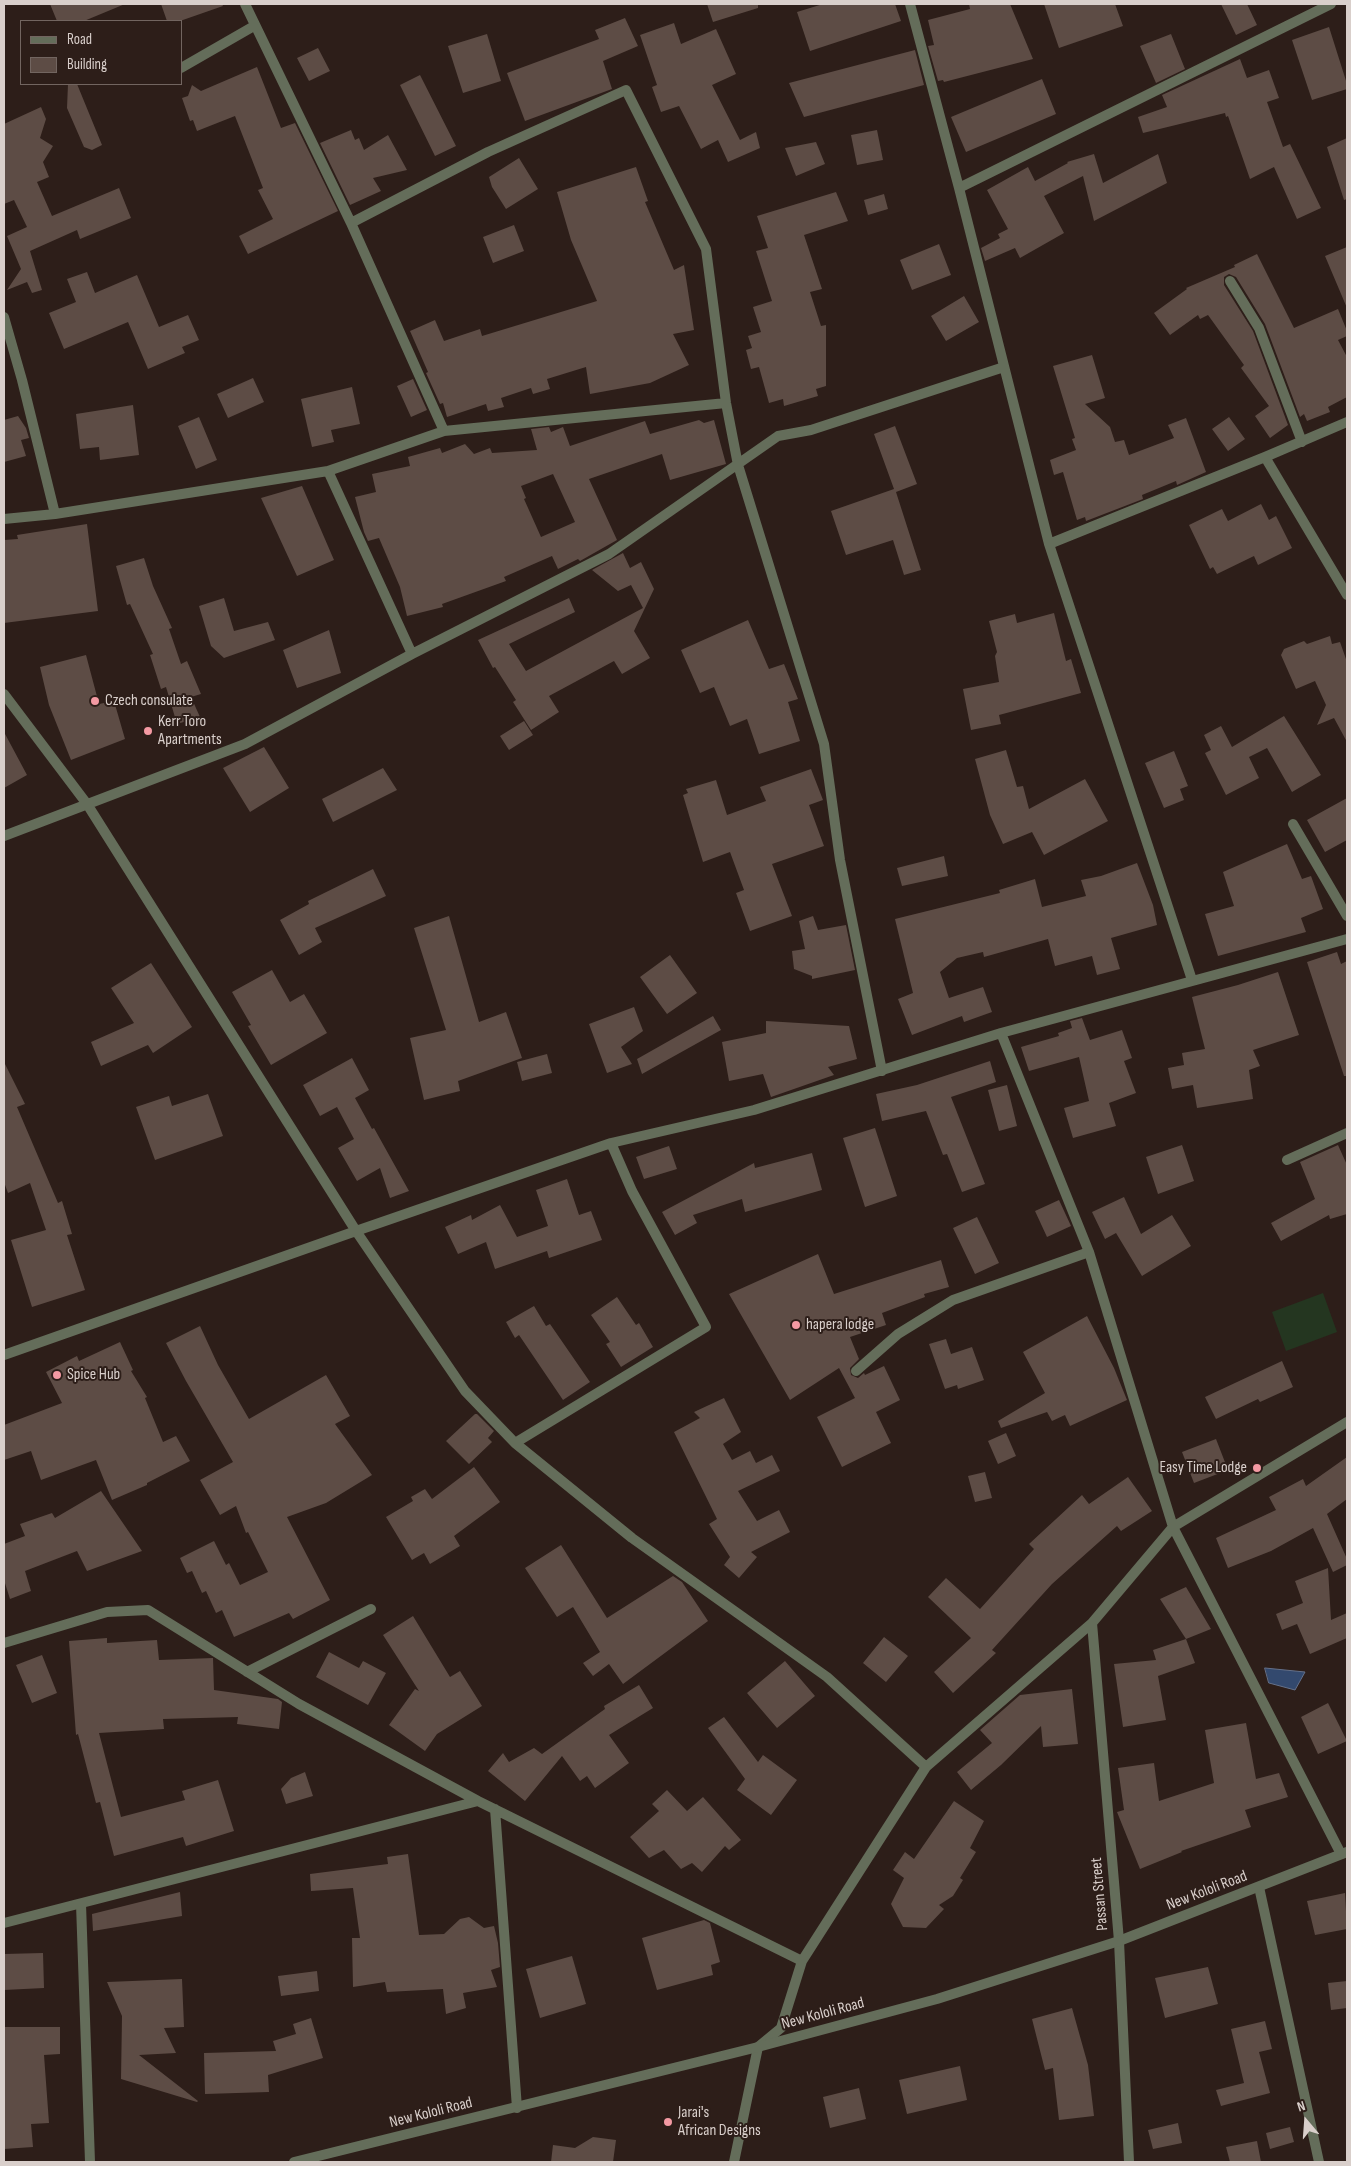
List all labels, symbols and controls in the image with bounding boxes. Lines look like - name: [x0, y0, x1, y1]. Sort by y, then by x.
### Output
- legend: [20, 20, 182, 85]
- text: Road: [67, 30, 92, 49]
- text: Building: [67, 55, 107, 74]
- place label: Czech consulate: [105, 691, 193, 711]
- marker: Czech consulate: [89, 695, 101, 707]
- place label: Kerr Toro Apartments: [158, 712, 222, 750]
- marker: Kerr Toro Apartments: [142, 725, 154, 737]
- place label: hapera lodge: [806, 1315, 874, 1335]
- marker: hapera lodge: [790, 1319, 802, 1331]
- place label: Spice Hub: [67, 1365, 120, 1385]
- marker: Spice Hub: [51, 1369, 63, 1381]
- place label: Easy Time Lodge: [1160, 1458, 1247, 1478]
- marker: Easy Time Lodge: [1251, 1462, 1263, 1474]
- street label: Passan Street: [1087, 1857, 1113, 1931]
- street label: New Kololi Road: [1164, 1867, 1250, 1915]
- street label: New Kololi Road: [780, 1994, 866, 2034]
- street label: New Kololi Road: [388, 2093, 474, 2133]
- north arrow: [1281, 2096, 1331, 2146]
- text: N: [1295, 2097, 1307, 2116]
- place label: Jarai's African Designs: [678, 2103, 761, 2141]
- marker: Jarai's African Designs: [662, 2116, 674, 2128]

